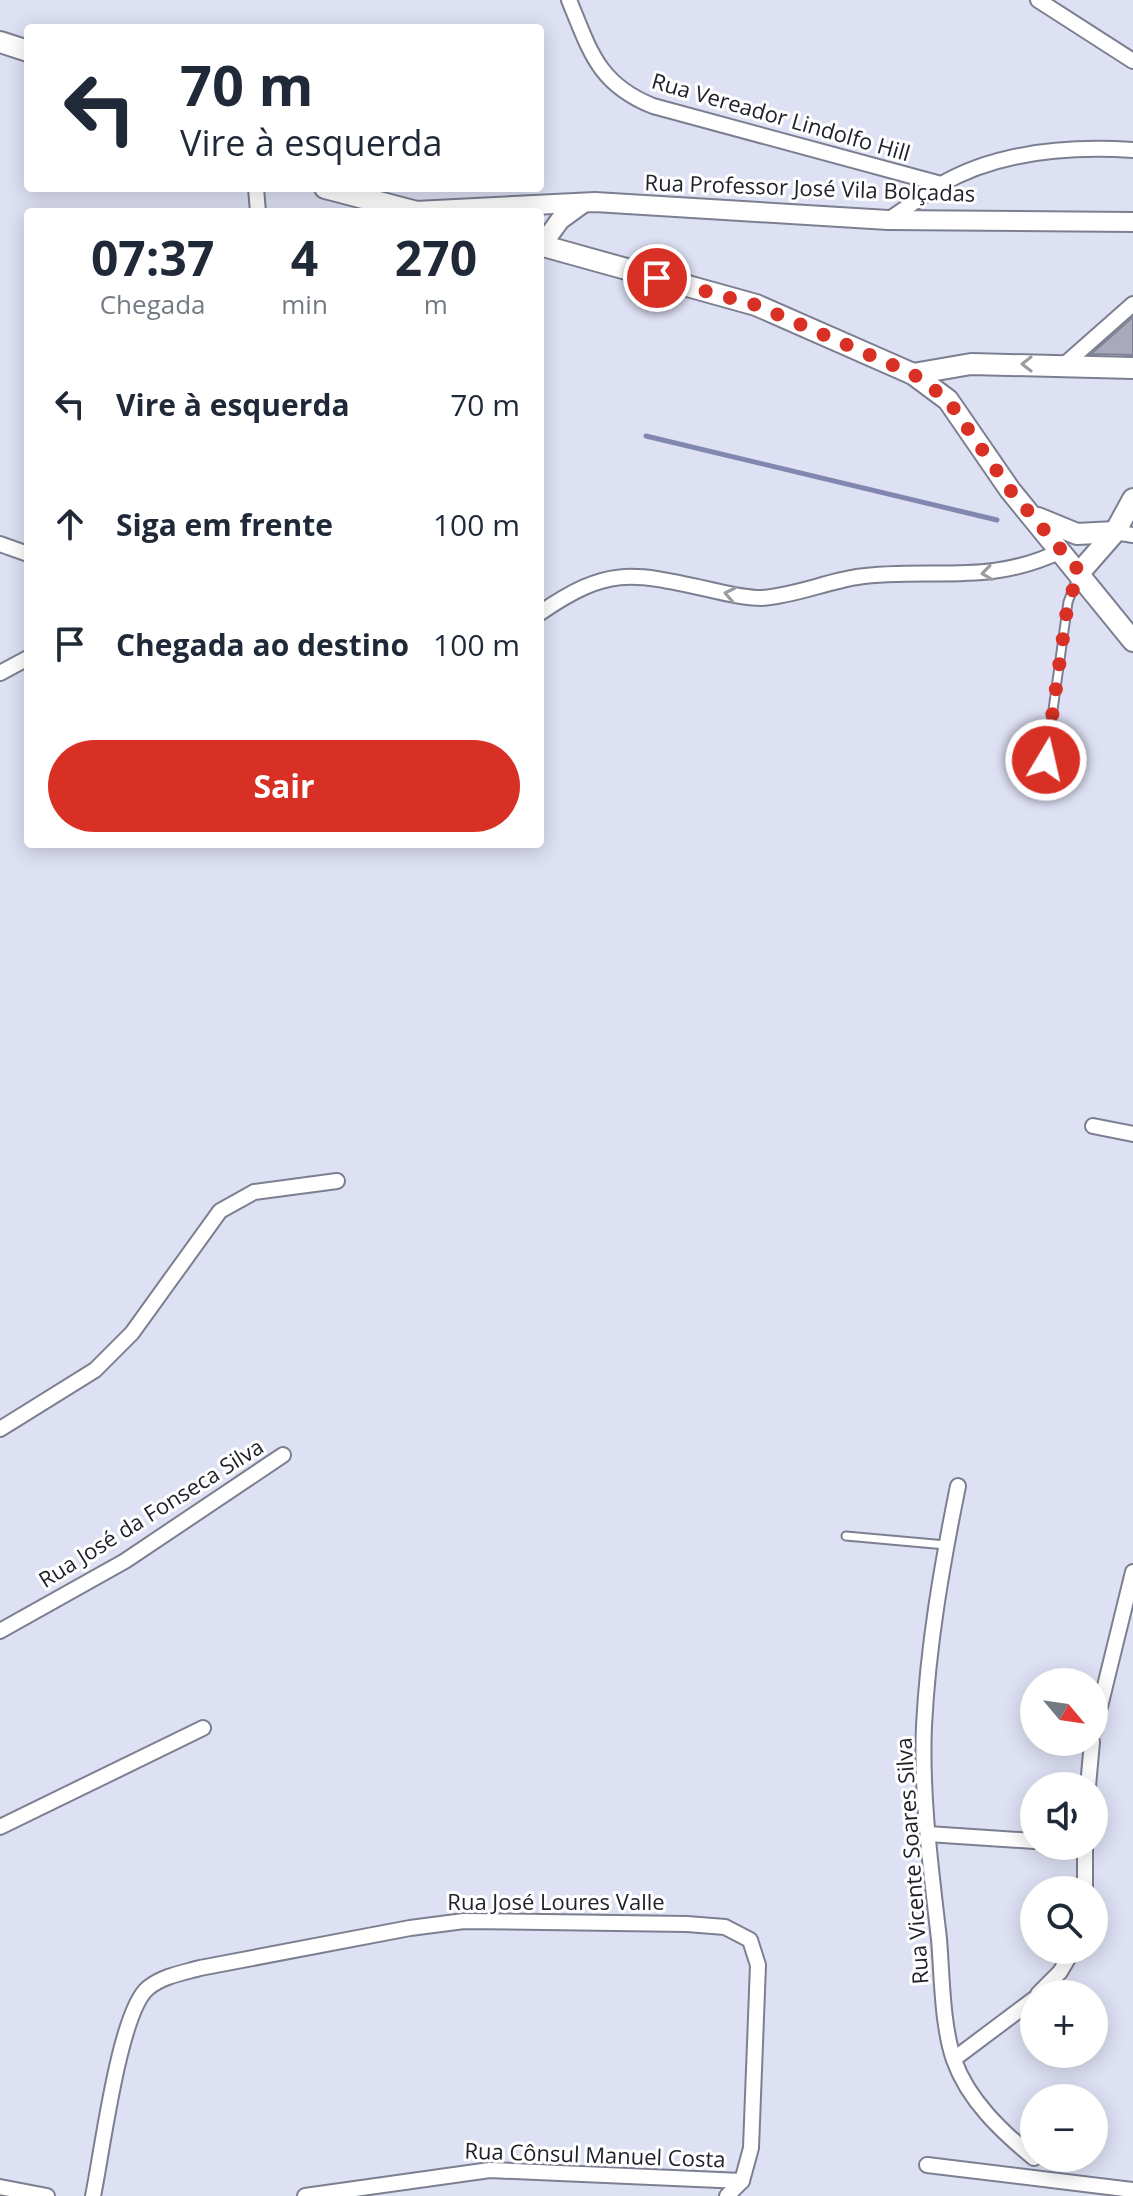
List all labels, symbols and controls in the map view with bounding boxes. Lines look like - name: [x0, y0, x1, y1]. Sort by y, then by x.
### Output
- text: 70 m: [180, 46, 314, 122]
- icon: left: [48, 56, 152, 160]
- street label: Rua Vereador Lindolfo Hill: [649, 65, 914, 167]
- text: Vire à esquerda: [180, 118, 443, 167]
- street label: Rua Professor José Vila Bolçadas: [644, 166, 976, 208]
- text: 07:37: [91, 225, 214, 290]
- text: 4: [291, 225, 318, 290]
- text: 270: [395, 225, 477, 290]
- pin: [623, 244, 691, 312]
- icon: arrive: [635, 256, 679, 300]
- text: Chegada: [100, 286, 206, 322]
- text: min: [281, 286, 328, 322]
- text: m: [424, 286, 448, 322]
- one-way arrow: [1020, 355, 1033, 373]
- icon: left: [48, 382, 92, 426]
- text: Vire à esquerda: [116, 384, 350, 425]
- text: 70 m: [450, 384, 520, 425]
- icon: ahead: [48, 502, 92, 546]
- text: Siga em frente: [116, 504, 333, 545]
- text: 100 m: [433, 504, 520, 545]
- one-way arrow: [980, 564, 993, 581]
- one-way arrow: [723, 586, 737, 603]
- icon: arrive: [48, 622, 92, 666]
- text: Chegada ao destino: [116, 624, 409, 665]
- text: 100 m: [433, 624, 520, 665]
- position arrow: [1004, 718, 1088, 802]
- button: Sair: [48, 740, 520, 832]
- street label: Rua José da Fonseca Silva: [32, 1431, 269, 1594]
- north arrow: [1020, 1668, 1108, 1756]
- map controls: [1020, 1668, 1108, 2172]
- street label: Rua Vicente Soares Silva: [887, 1737, 935, 1986]
- button: sound: [1020, 1772, 1108, 1860]
- button: search: [1020, 1876, 1108, 1964]
- street label: Rua José Loures Valle: [447, 1886, 665, 1916]
- button: +: [1020, 1980, 1108, 2068]
- button: −: [1020, 2084, 1108, 2172]
- street label: Rua Cônsul Manuel Costa: [464, 2134, 726, 2174]

